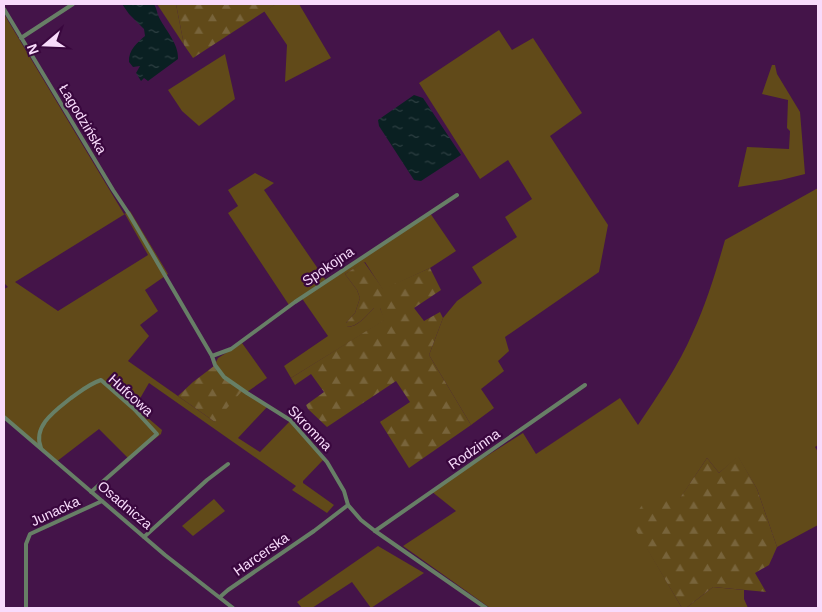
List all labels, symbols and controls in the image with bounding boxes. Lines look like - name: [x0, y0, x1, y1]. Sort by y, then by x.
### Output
- north arrow: [20, 20, 70, 70]
- text: N: [23, 42, 42, 57]
- street label: Łagodzińska: [56, 81, 110, 157]
- street label: Spokojna: [299, 243, 357, 289]
- street label: Hufcowa: [105, 371, 157, 419]
- street label: Skromna: [285, 402, 335, 454]
- street label: Rodzinna: [445, 425, 503, 473]
- street label: Osadnicza: [95, 478, 156, 533]
- street label: Junacka: [28, 493, 82, 529]
- street label: Harcerska: [230, 529, 292, 579]

